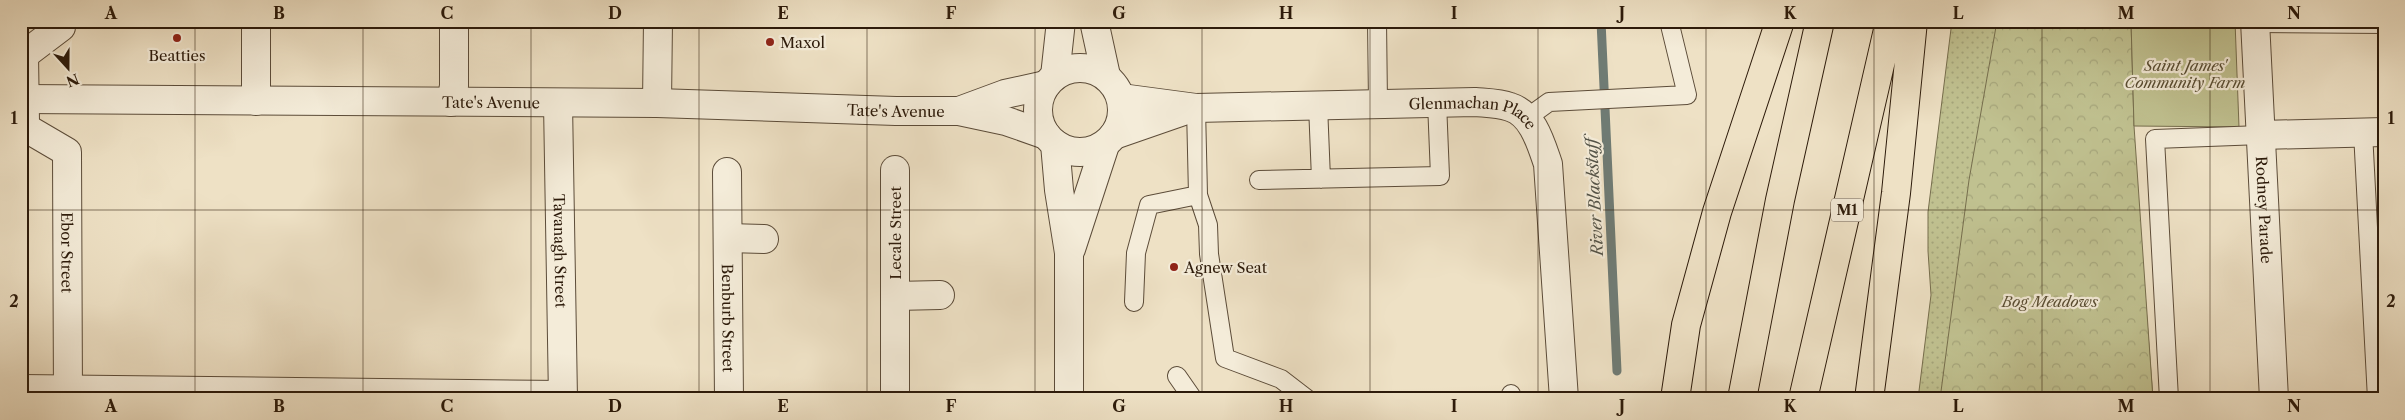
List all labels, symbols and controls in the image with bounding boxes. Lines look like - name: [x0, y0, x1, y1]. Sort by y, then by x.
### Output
- text: A: [104, 3, 118, 23]
- text: B: [273, 3, 285, 23]
- text: C: [441, 3, 453, 23]
- text: D: [608, 3, 622, 23]
- text: E: [777, 3, 789, 23]
- text: F: [946, 3, 957, 23]
- text: G: [1112, 3, 1126, 23]
- text: H: [1279, 3, 1293, 23]
- text: I: [1451, 3, 1458, 23]
- text: J: [1616, 3, 1625, 23]
- text: K: [1784, 3, 1798, 23]
- text: L: [1952, 3, 1964, 23]
- text: M: [2118, 3, 2135, 23]
- text: N: [2287, 3, 2301, 23]
- marker: Beatties: [171, 32, 183, 44]
- place label: Maxol: [780, 33, 826, 52]
- marker: Maxol: [764, 36, 776, 48]
- north arrow: [42, 42, 92, 92]
- place label: Beatties: [149, 46, 205, 65]
- park label: Saint James' Community Farm: [2125, 56, 2246, 92]
- text: N: [64, 70, 82, 91]
- street label: Tate's Avenue: [442, 92, 540, 112]
- street label: Glenmachan Place: [1408, 92, 1541, 133]
- street label: Tate's Avenue: [847, 100, 945, 121]
- text: 1: [10, 108, 18, 128]
- text: 1: [2387, 108, 2395, 128]
- water label: River Blackstaff: [1581, 132, 1607, 258]
- street label: Rodney Parade: [2252, 155, 2277, 264]
- street label: Lecale Street: [886, 186, 905, 280]
- street label: Tavanagh Street: [550, 194, 571, 309]
- road number: M1: [1831, 198, 1863, 222]
- street label: Ebor Street: [58, 212, 77, 294]
- place label: Agnew Seat: [1183, 258, 1268, 277]
- marker: Agnew Seat: [1168, 261, 1180, 273]
- street label: Benburb Street: [718, 264, 738, 373]
- text: 2: [9, 291, 19, 311]
- text: 2: [2386, 291, 2396, 311]
- park label: Bog Meadows: [2001, 292, 2099, 311]
- text: A: [104, 396, 118, 416]
- text: B: [273, 396, 285, 416]
- text: C: [441, 396, 453, 416]
- text: D: [608, 396, 622, 416]
- text: E: [777, 396, 789, 416]
- text: F: [946, 396, 957, 416]
- text: G: [1112, 396, 1126, 416]
- text: H: [1279, 396, 1293, 416]
- text: I: [1451, 396, 1458, 416]
- text: J: [1616, 396, 1625, 416]
- text: K: [1784, 396, 1798, 416]
- text: L: [1952, 396, 1964, 416]
- text: M: [2118, 396, 2135, 416]
- text: N: [2287, 396, 2301, 416]

